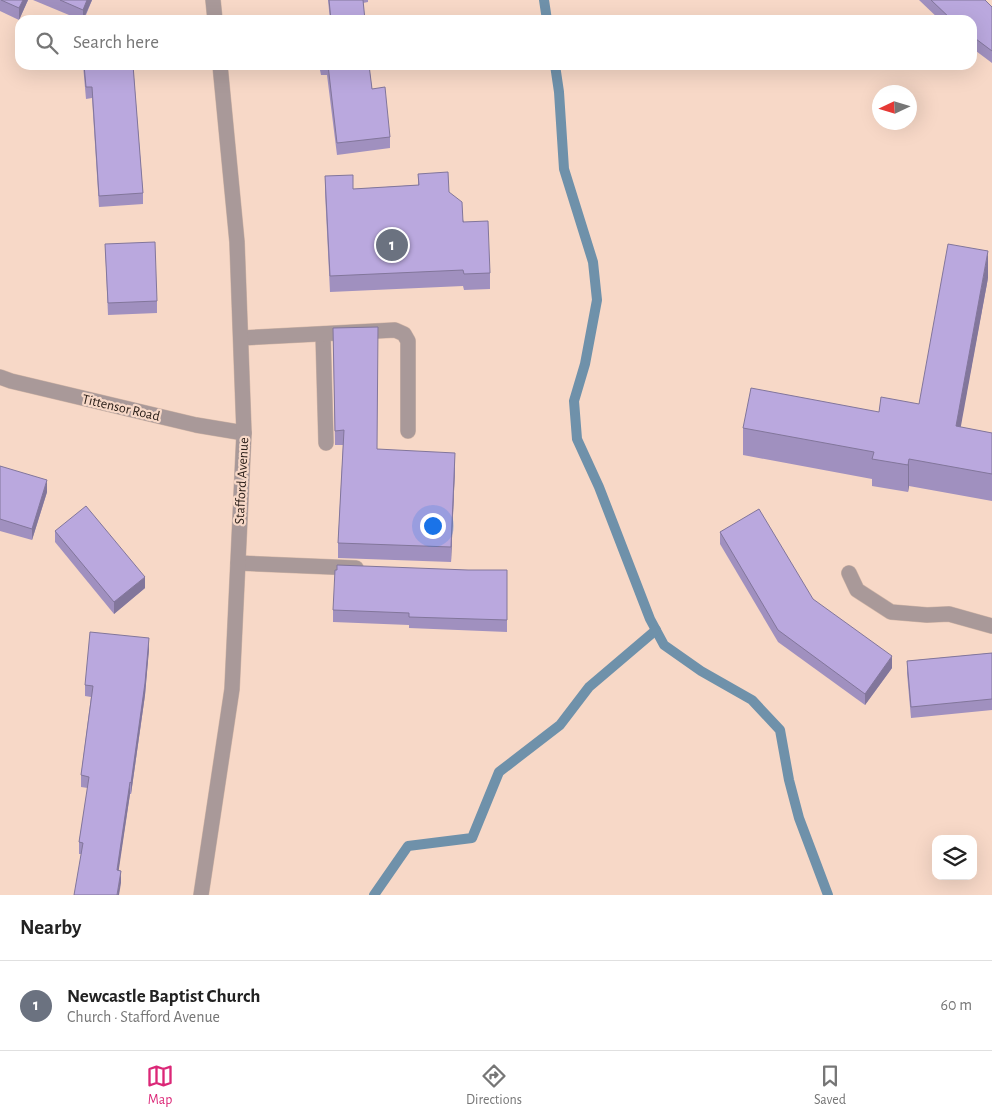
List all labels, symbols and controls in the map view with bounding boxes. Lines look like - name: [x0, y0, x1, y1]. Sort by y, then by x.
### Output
- search box: [15, 15, 977, 70]
- icon: search: [33, 29, 61, 57]
- text: Search here: [73, 33, 159, 52]
- north arrow: [872, 85, 917, 130]
- pin: 1: [376, 226, 408, 264]
- street label: Tittensor Road: [81, 392, 161, 424]
- street label: Stafford Avenue: [233, 437, 251, 525]
- your location: [420, 513, 446, 539]
- map controls: [932, 835, 977, 880]
- button: layers: [932, 835, 977, 880]
- text: Nearby: [20, 917, 81, 938]
- text: Newcastle Baptist Church: [67, 987, 260, 1006]
- text: 1: [33, 997, 39, 1013]
- text: 60 m: [941, 997, 972, 1013]
- text: Church · Stafford Avenue: [67, 1009, 220, 1025]
- tab: Map: [146, 1062, 174, 1109]
- tab: Directions: [466, 1062, 522, 1109]
- tab: Saved: [814, 1062, 846, 1109]

